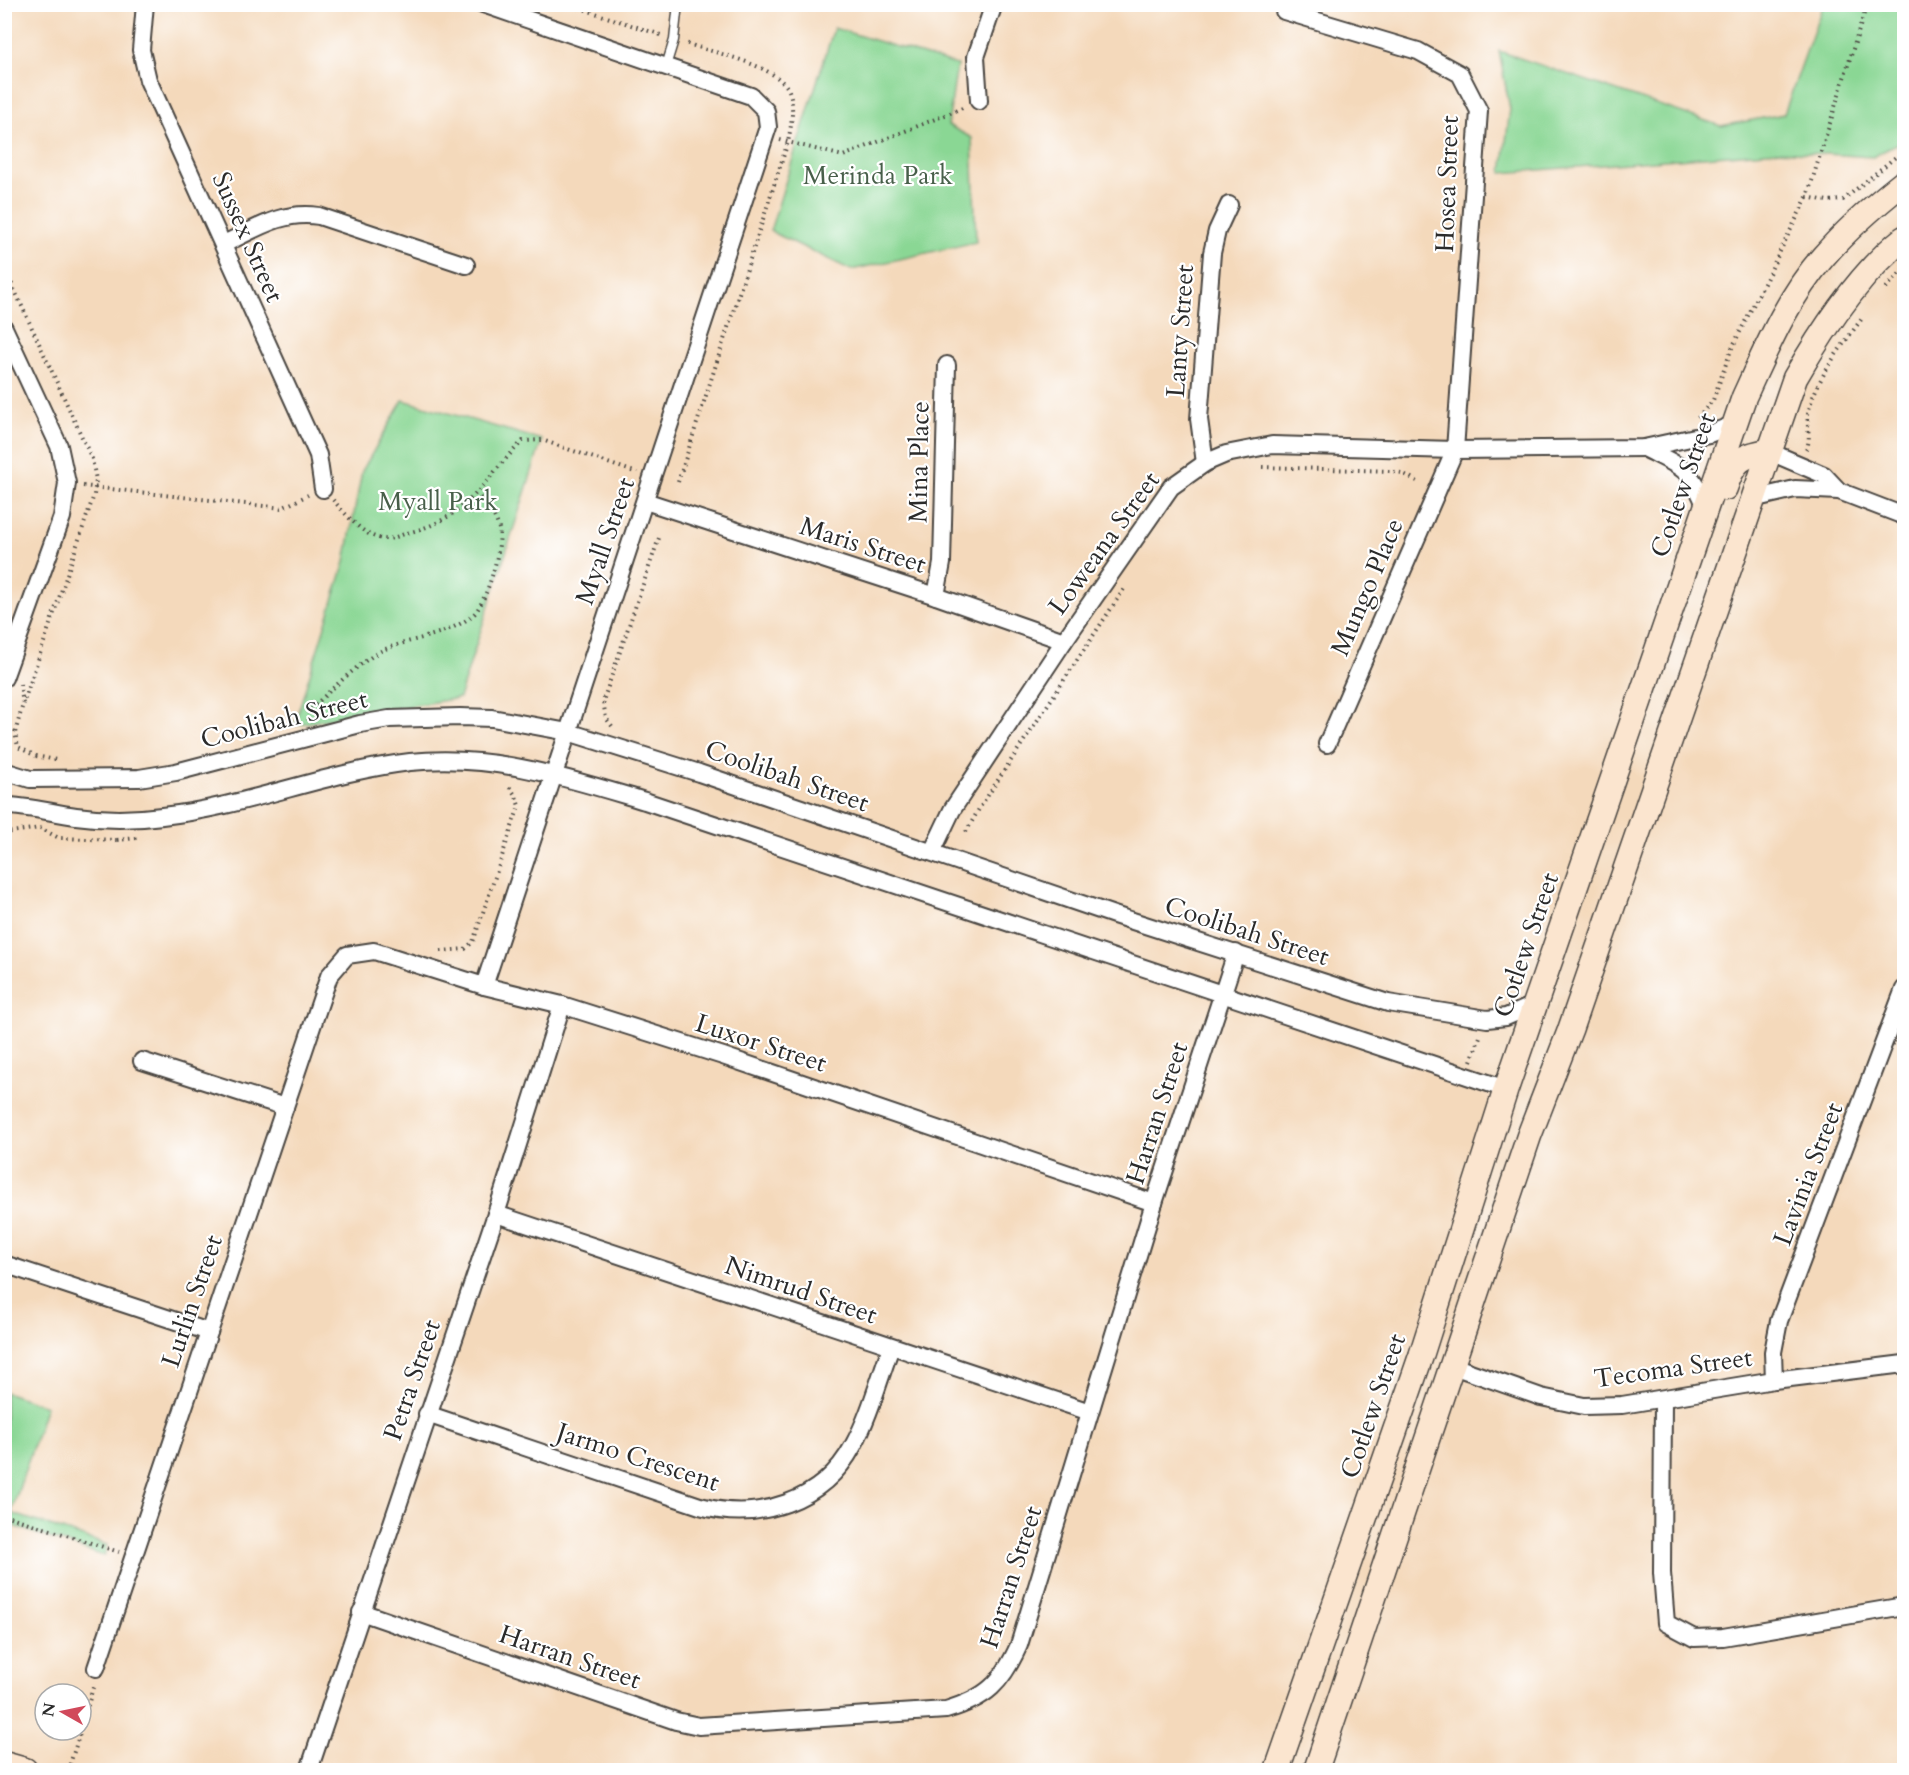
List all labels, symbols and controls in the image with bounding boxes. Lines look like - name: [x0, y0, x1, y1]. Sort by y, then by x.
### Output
- street label: Hosea Street: [1427, 115, 1467, 253]
- park label: Merinda Park: [803, 158, 953, 193]
- street label: Sussex Street: [204, 166, 292, 308]
- street label: Lanty Street: [1158, 263, 1202, 399]
- street label: Mina Place: [900, 401, 938, 523]
- street label: Cotlew Street: [1642, 408, 1724, 562]
- street label: Loweana Street: [1040, 464, 1168, 622]
- street label: Myall Street: [567, 473, 643, 609]
- park label: Myall Park: [378, 484, 498, 519]
- street label: Maris Street: [795, 508, 931, 582]
- street label: Mungo Place: [1322, 513, 1412, 661]
- street label: Coolibah Street: [197, 681, 371, 757]
- street label: Coolibah Street: [701, 732, 873, 820]
- street label: Cotlew Street: [1485, 868, 1567, 1022]
- street label: Coolibah Street: [1160, 888, 1334, 974]
- street label: Luxor Street: [691, 1005, 831, 1081]
- street label: Harran Street: [1118, 1037, 1196, 1189]
- street label: Lavinia Street: [1765, 1098, 1851, 1250]
- street label: Lurlin Street: [153, 1230, 231, 1372]
- street label: Nimrud Street: [720, 1248, 882, 1332]
- street label: Petra Street: [375, 1315, 449, 1445]
- street label: Cotlew Street: [1332, 1329, 1414, 1483]
- street label: Tecoma Street: [1592, 1340, 1754, 1396]
- street label: Jarmo Crescent: [548, 1413, 724, 1500]
- street label: Harran Street: [972, 1501, 1050, 1653]
- street label: Harran Street: [495, 1616, 645, 1698]
- north arrow: [33, 1682, 93, 1742]
- text: N: [37, 1701, 61, 1718]

